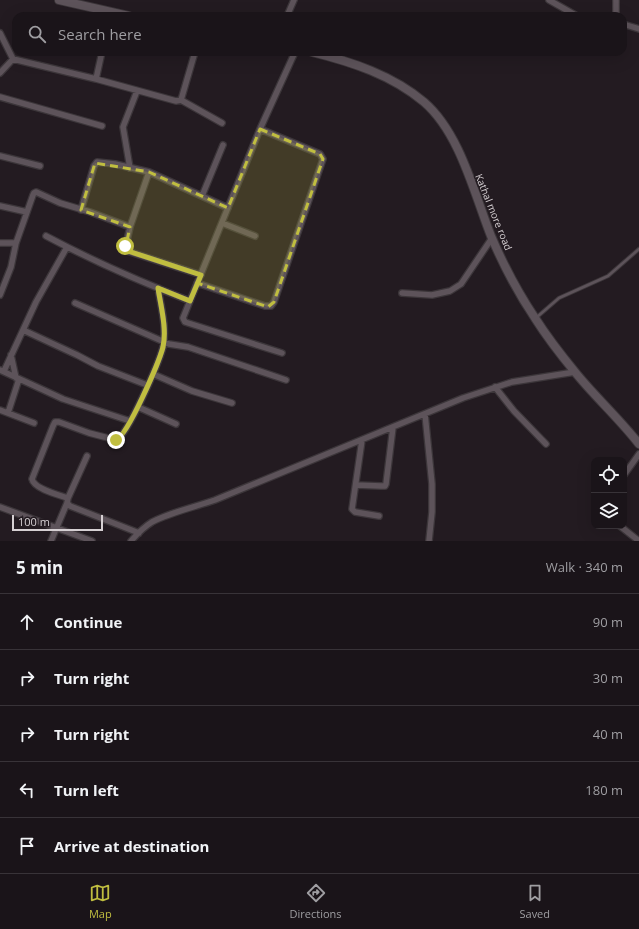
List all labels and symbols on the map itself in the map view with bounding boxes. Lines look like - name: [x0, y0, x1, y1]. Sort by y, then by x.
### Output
- street label: Kathal more road: [472, 172, 516, 252]
- route start: [116, 237, 134, 255]
- route end: [107, 431, 125, 449]
- scale bar: [12, 513, 103, 532]

